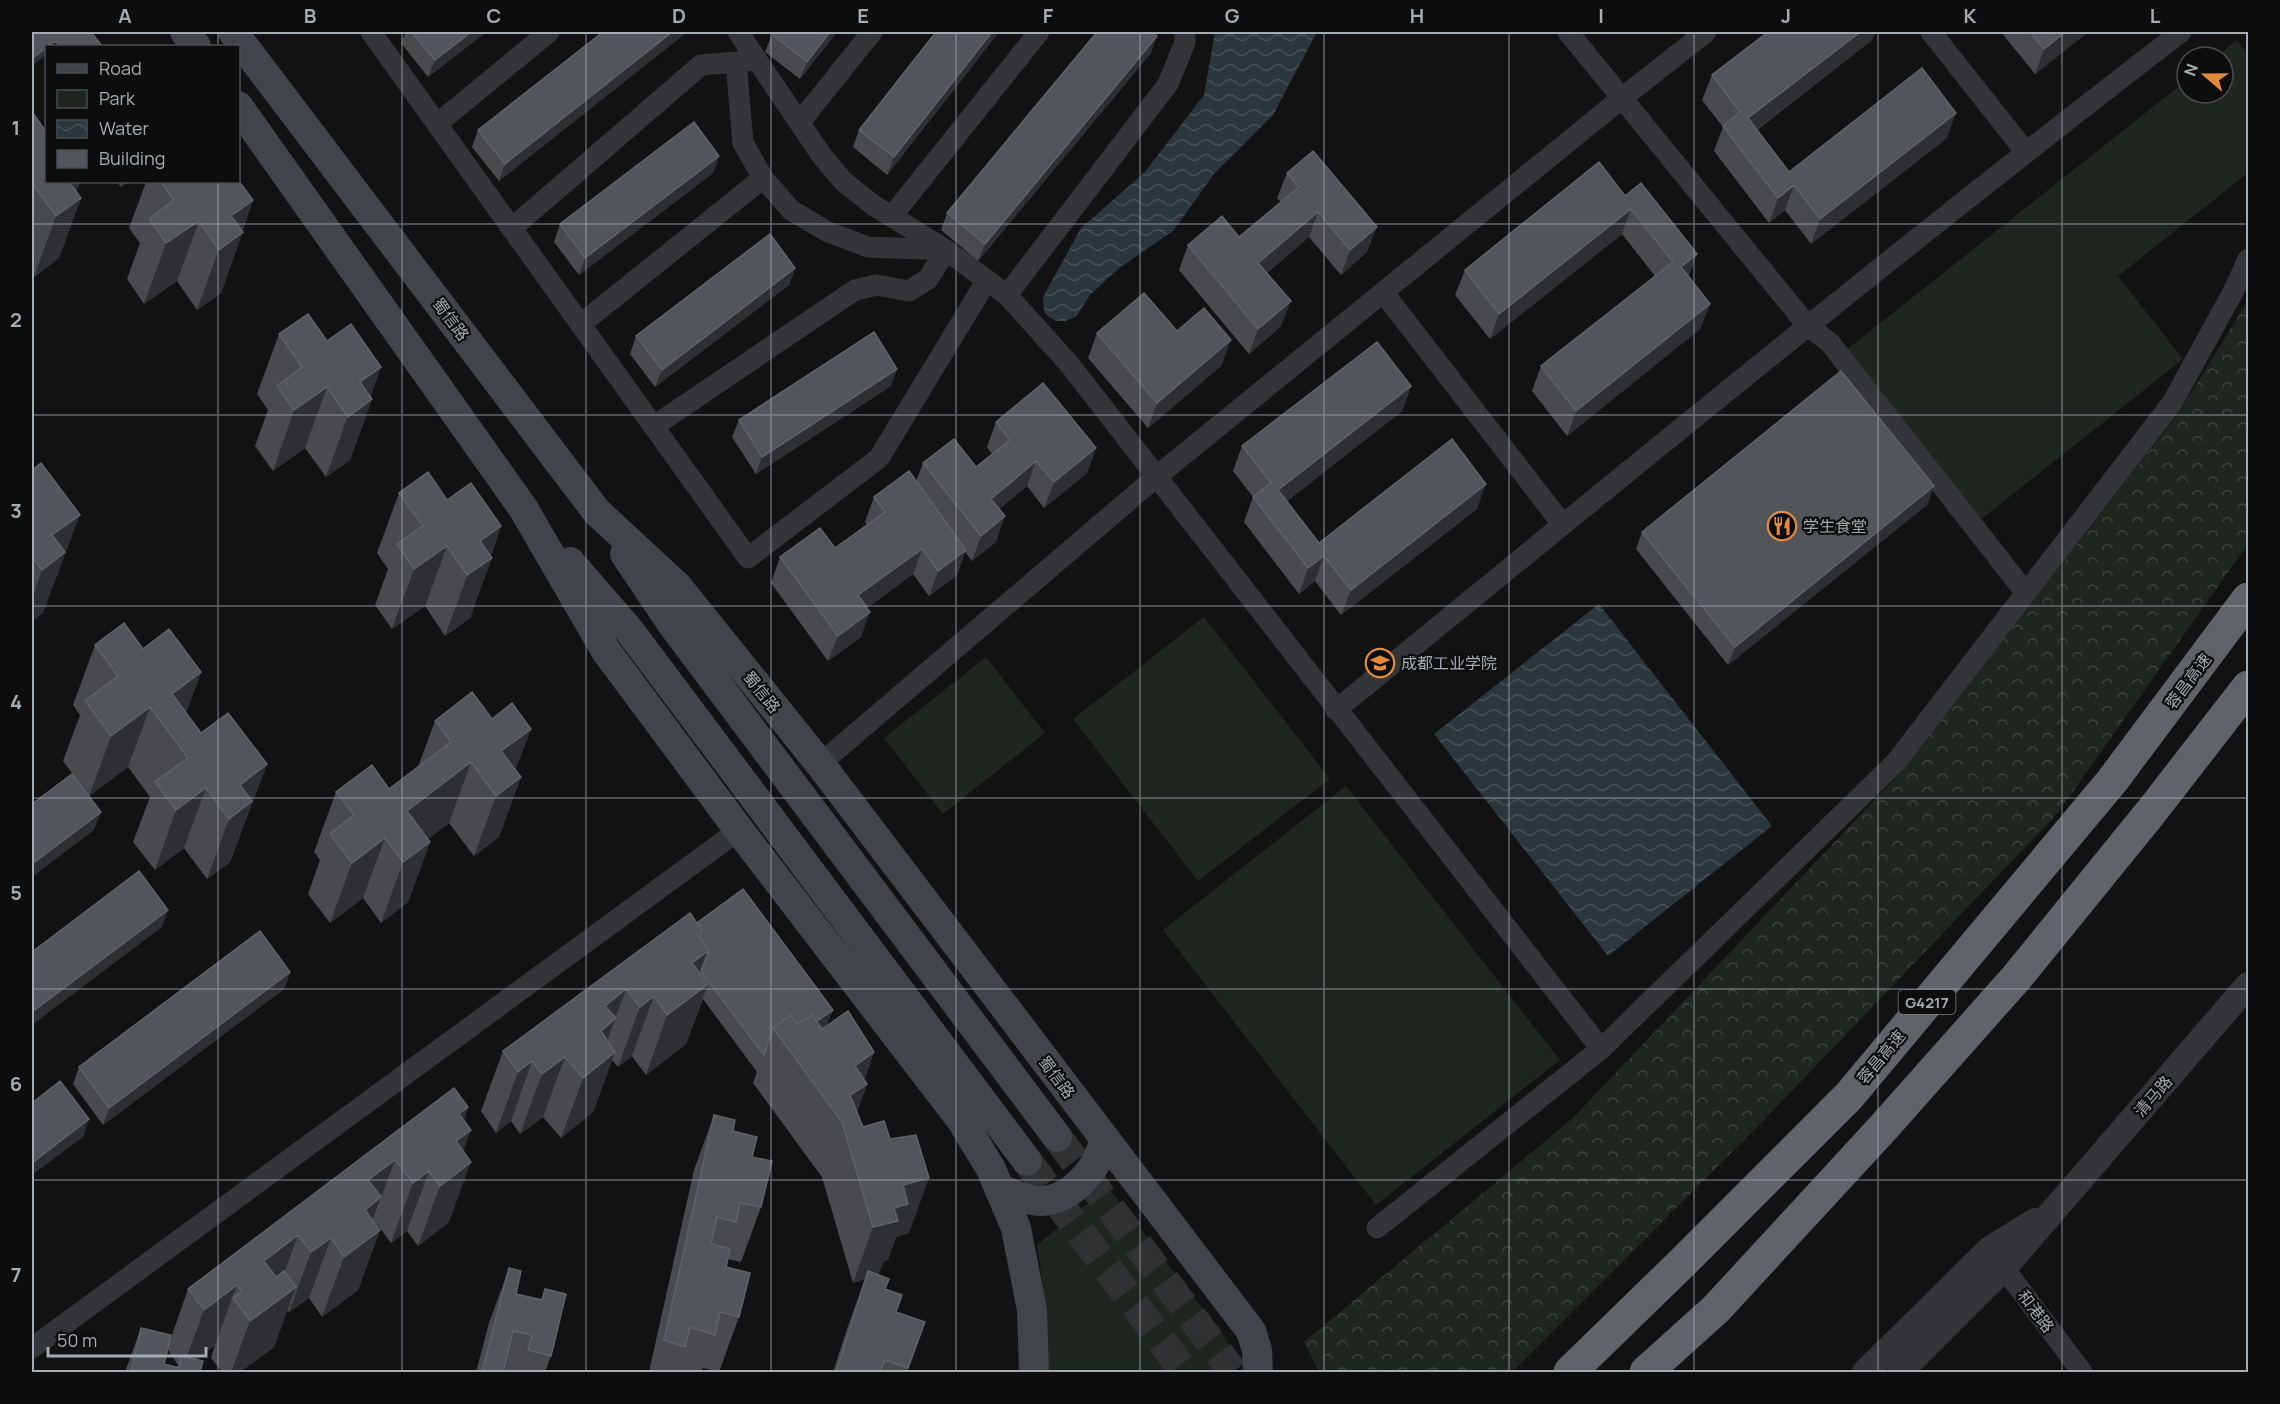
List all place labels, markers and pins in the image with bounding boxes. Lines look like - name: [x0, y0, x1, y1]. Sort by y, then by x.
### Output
- restaurant icon: 学生食堂: [1766, 510, 1798, 542]
- place label: 学生食堂: [1803, 515, 1867, 537]
- school or university icon: 成都工业学院: [1364, 647, 1396, 679]
- place label: 成都工业学院: [1401, 652, 1497, 674]

